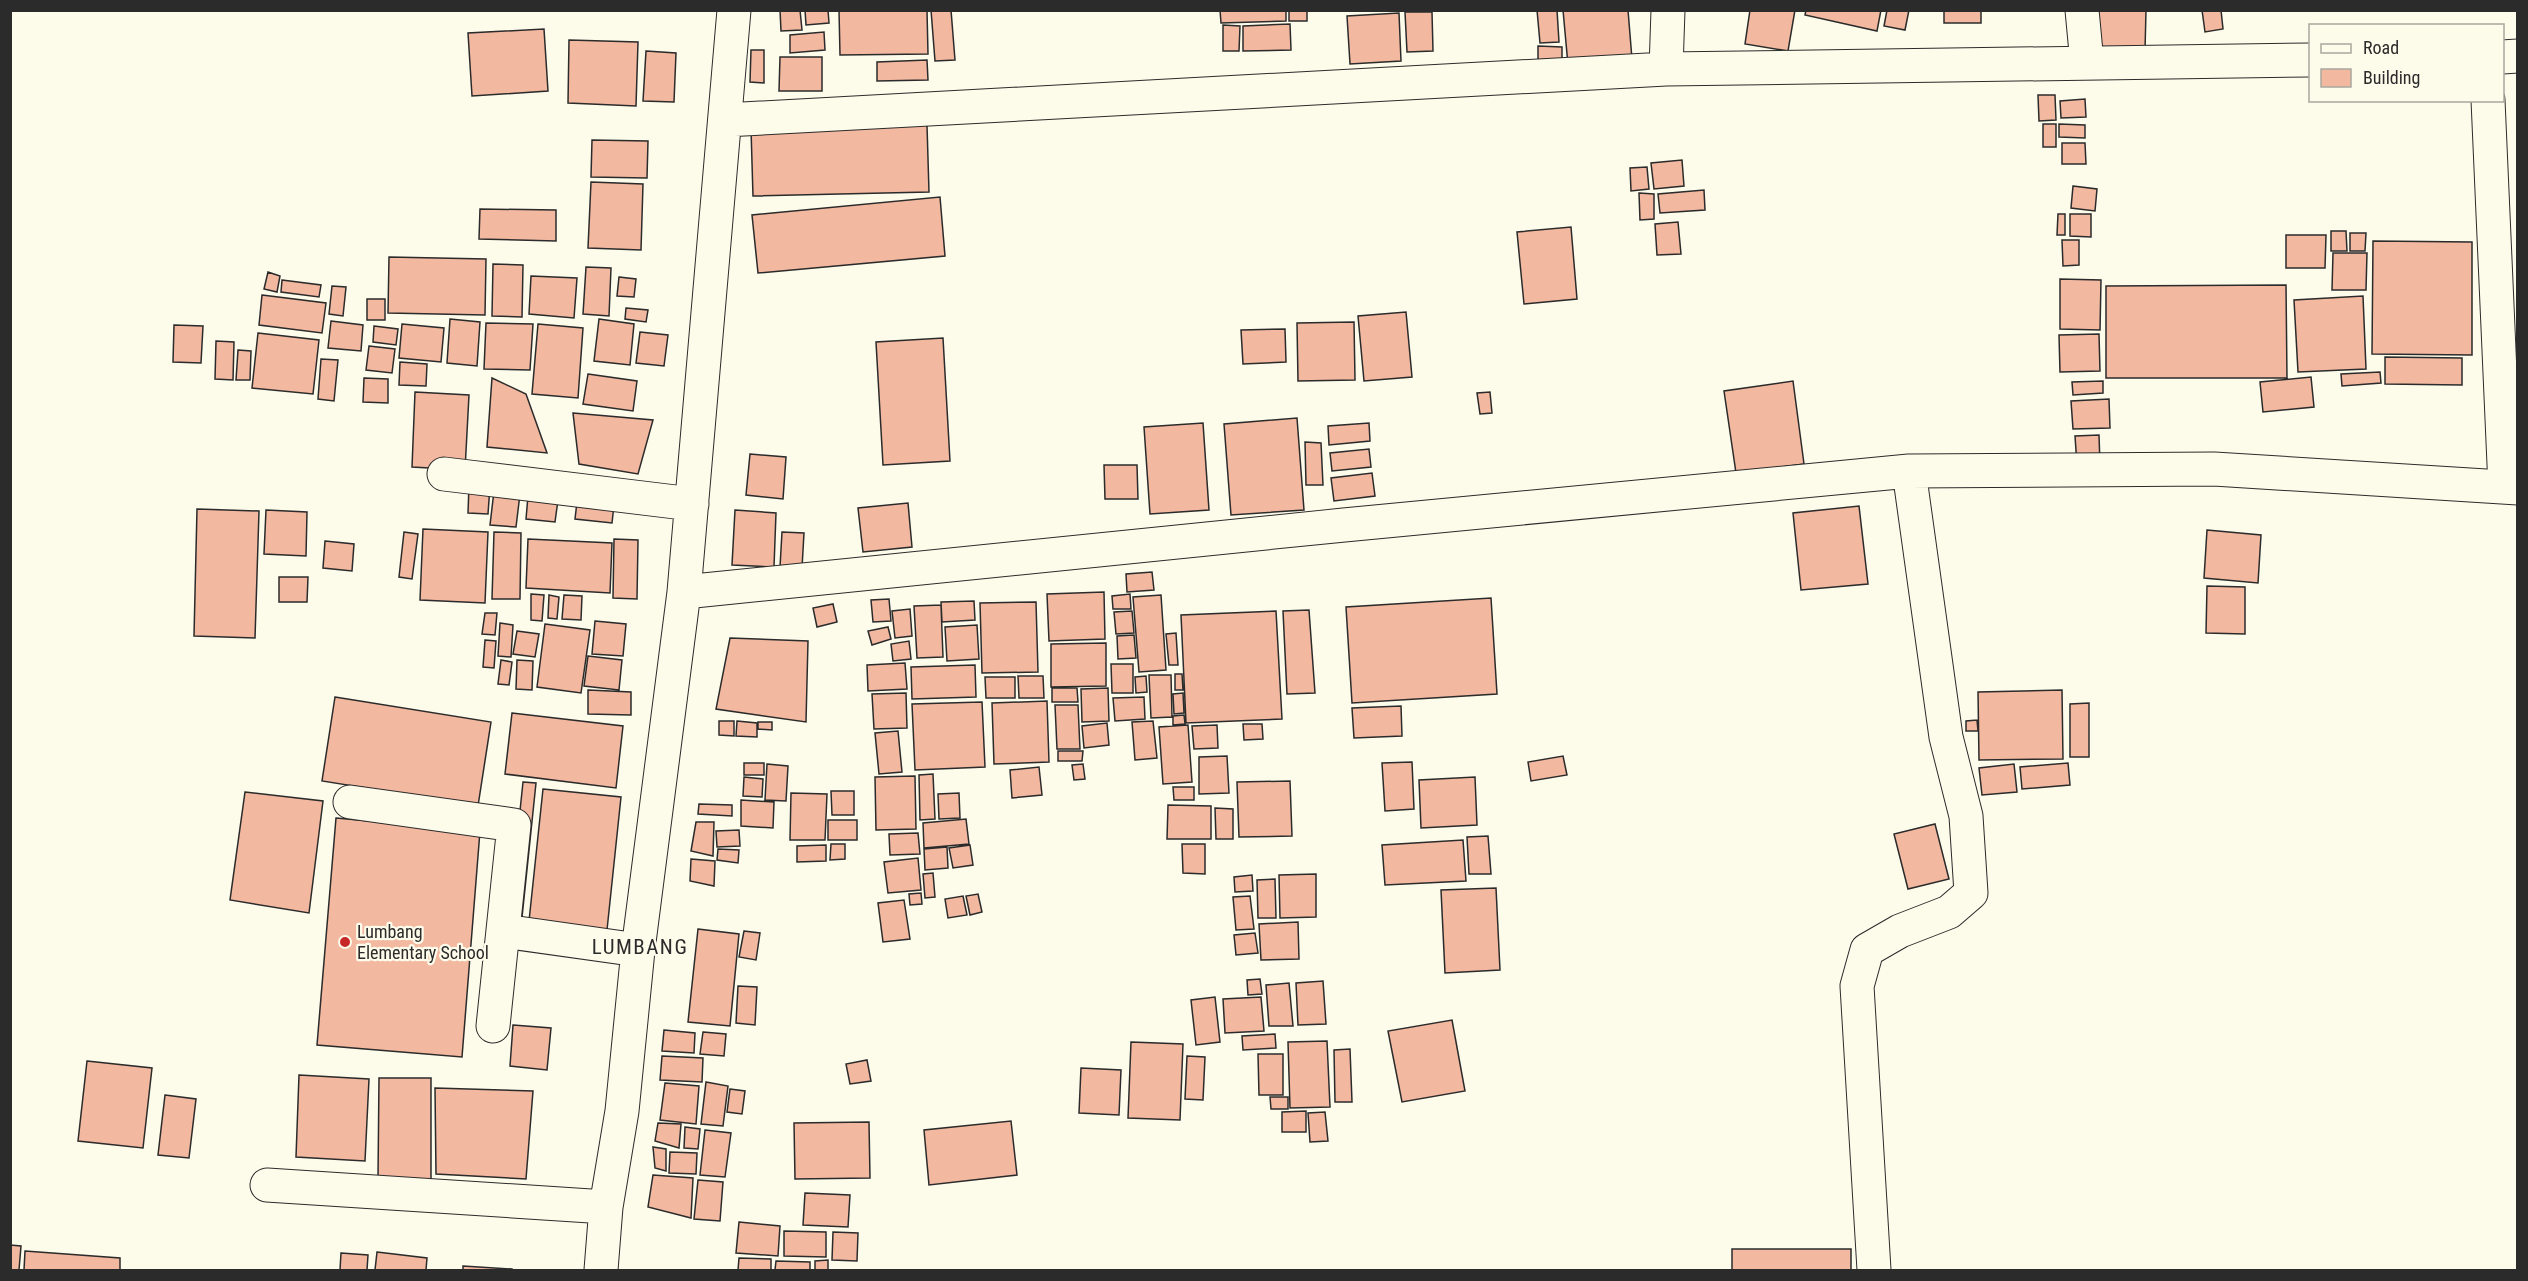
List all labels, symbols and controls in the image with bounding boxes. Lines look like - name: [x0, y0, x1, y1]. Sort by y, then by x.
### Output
- legend: [2309, 24, 2504, 102]
- text: Road: [2363, 37, 2399, 58]
- text: Building: [2363, 67, 2420, 88]
- place label: Lumbang Elementary School: [357, 921, 489, 963]
- marker: Lumbang Elementary School: [338, 935, 352, 949]
- district label: LUMBANG: [592, 935, 688, 959]

